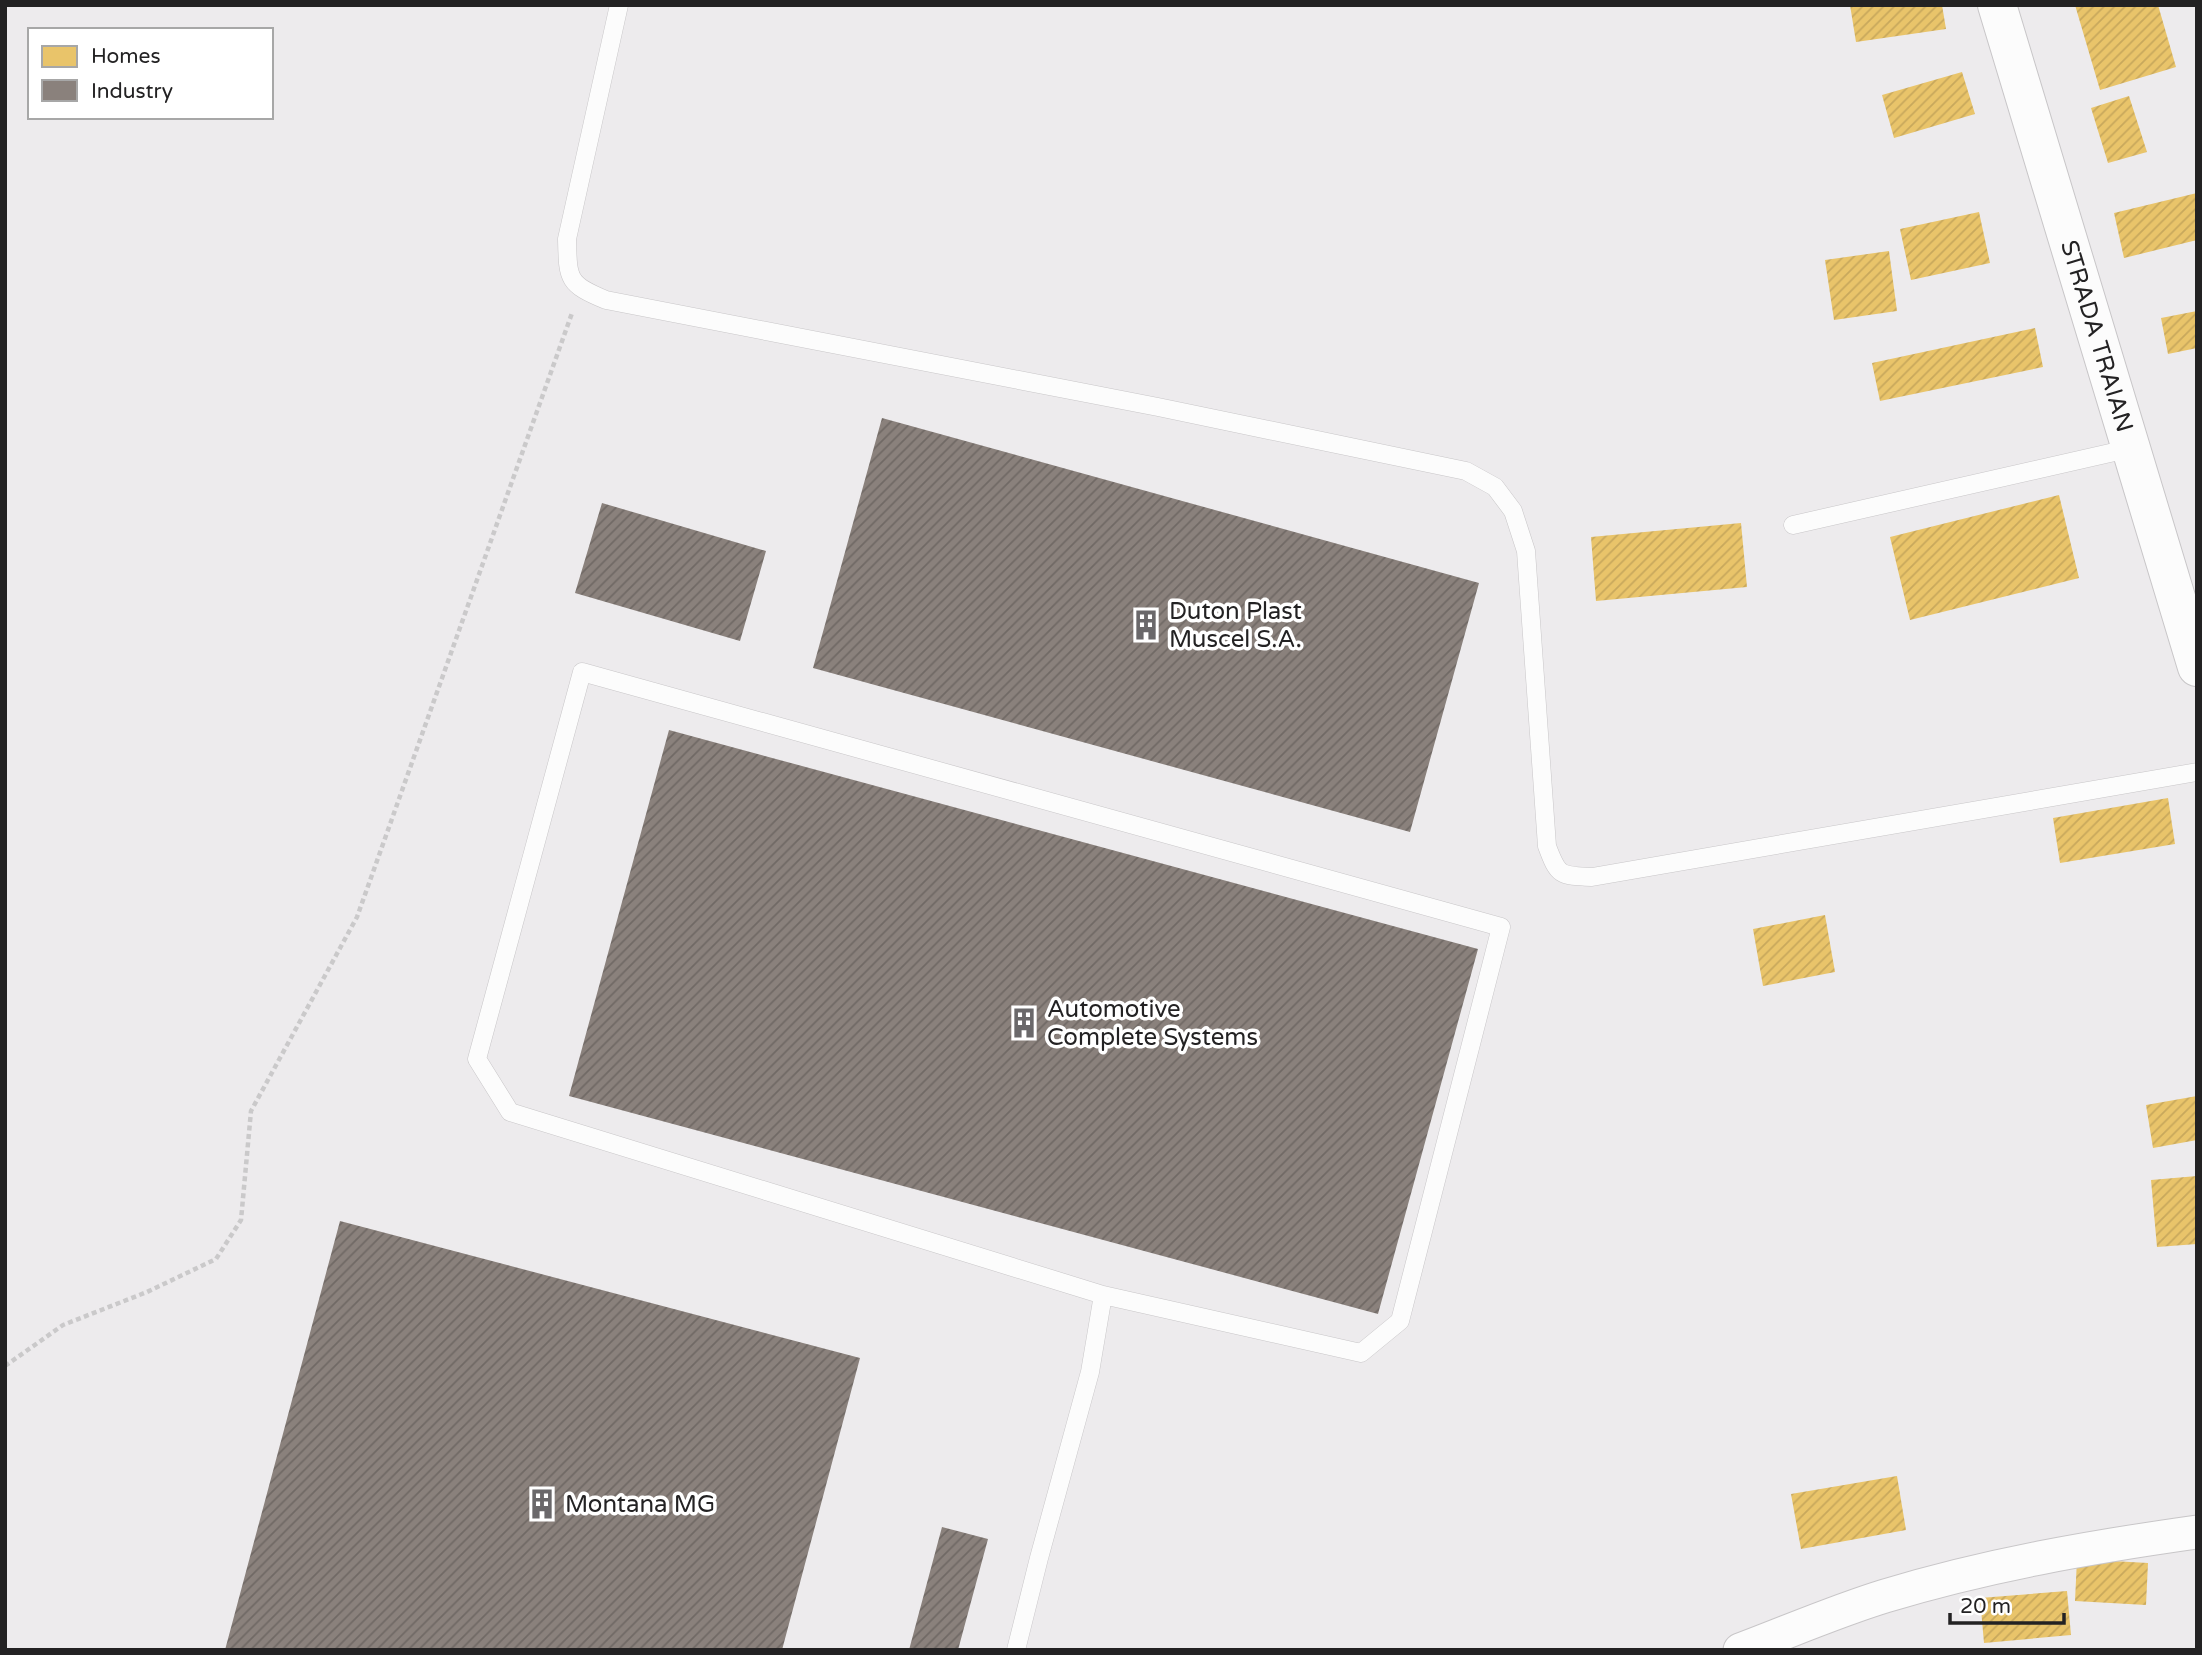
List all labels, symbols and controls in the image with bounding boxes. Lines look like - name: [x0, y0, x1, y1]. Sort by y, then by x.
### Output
- legend: [28, 28, 273, 119]
- text: Homes: [91, 44, 161, 69]
- text: Industry: [91, 79, 173, 104]
- street label: STRADA TRAIAN: [2054, 237, 2139, 436]
- place label: Duton Plast Muscel S.A.: [1169, 597, 1302, 654]
- building icon: Duton Plast Muscel S.A.: [1129, 608, 1163, 642]
- place label: Automotive Complete Systems: [1047, 995, 1258, 1052]
- building icon: Automotive Complete Systems: [1007, 1006, 1041, 1040]
- building icon: Montana MG: [525, 1487, 559, 1521]
- place label: Montana MG: [565, 1490, 715, 1519]
- scale bar: [1950, 1582, 2064, 1626]
- text: 20 m: [1960, 1594, 2011, 1619]

